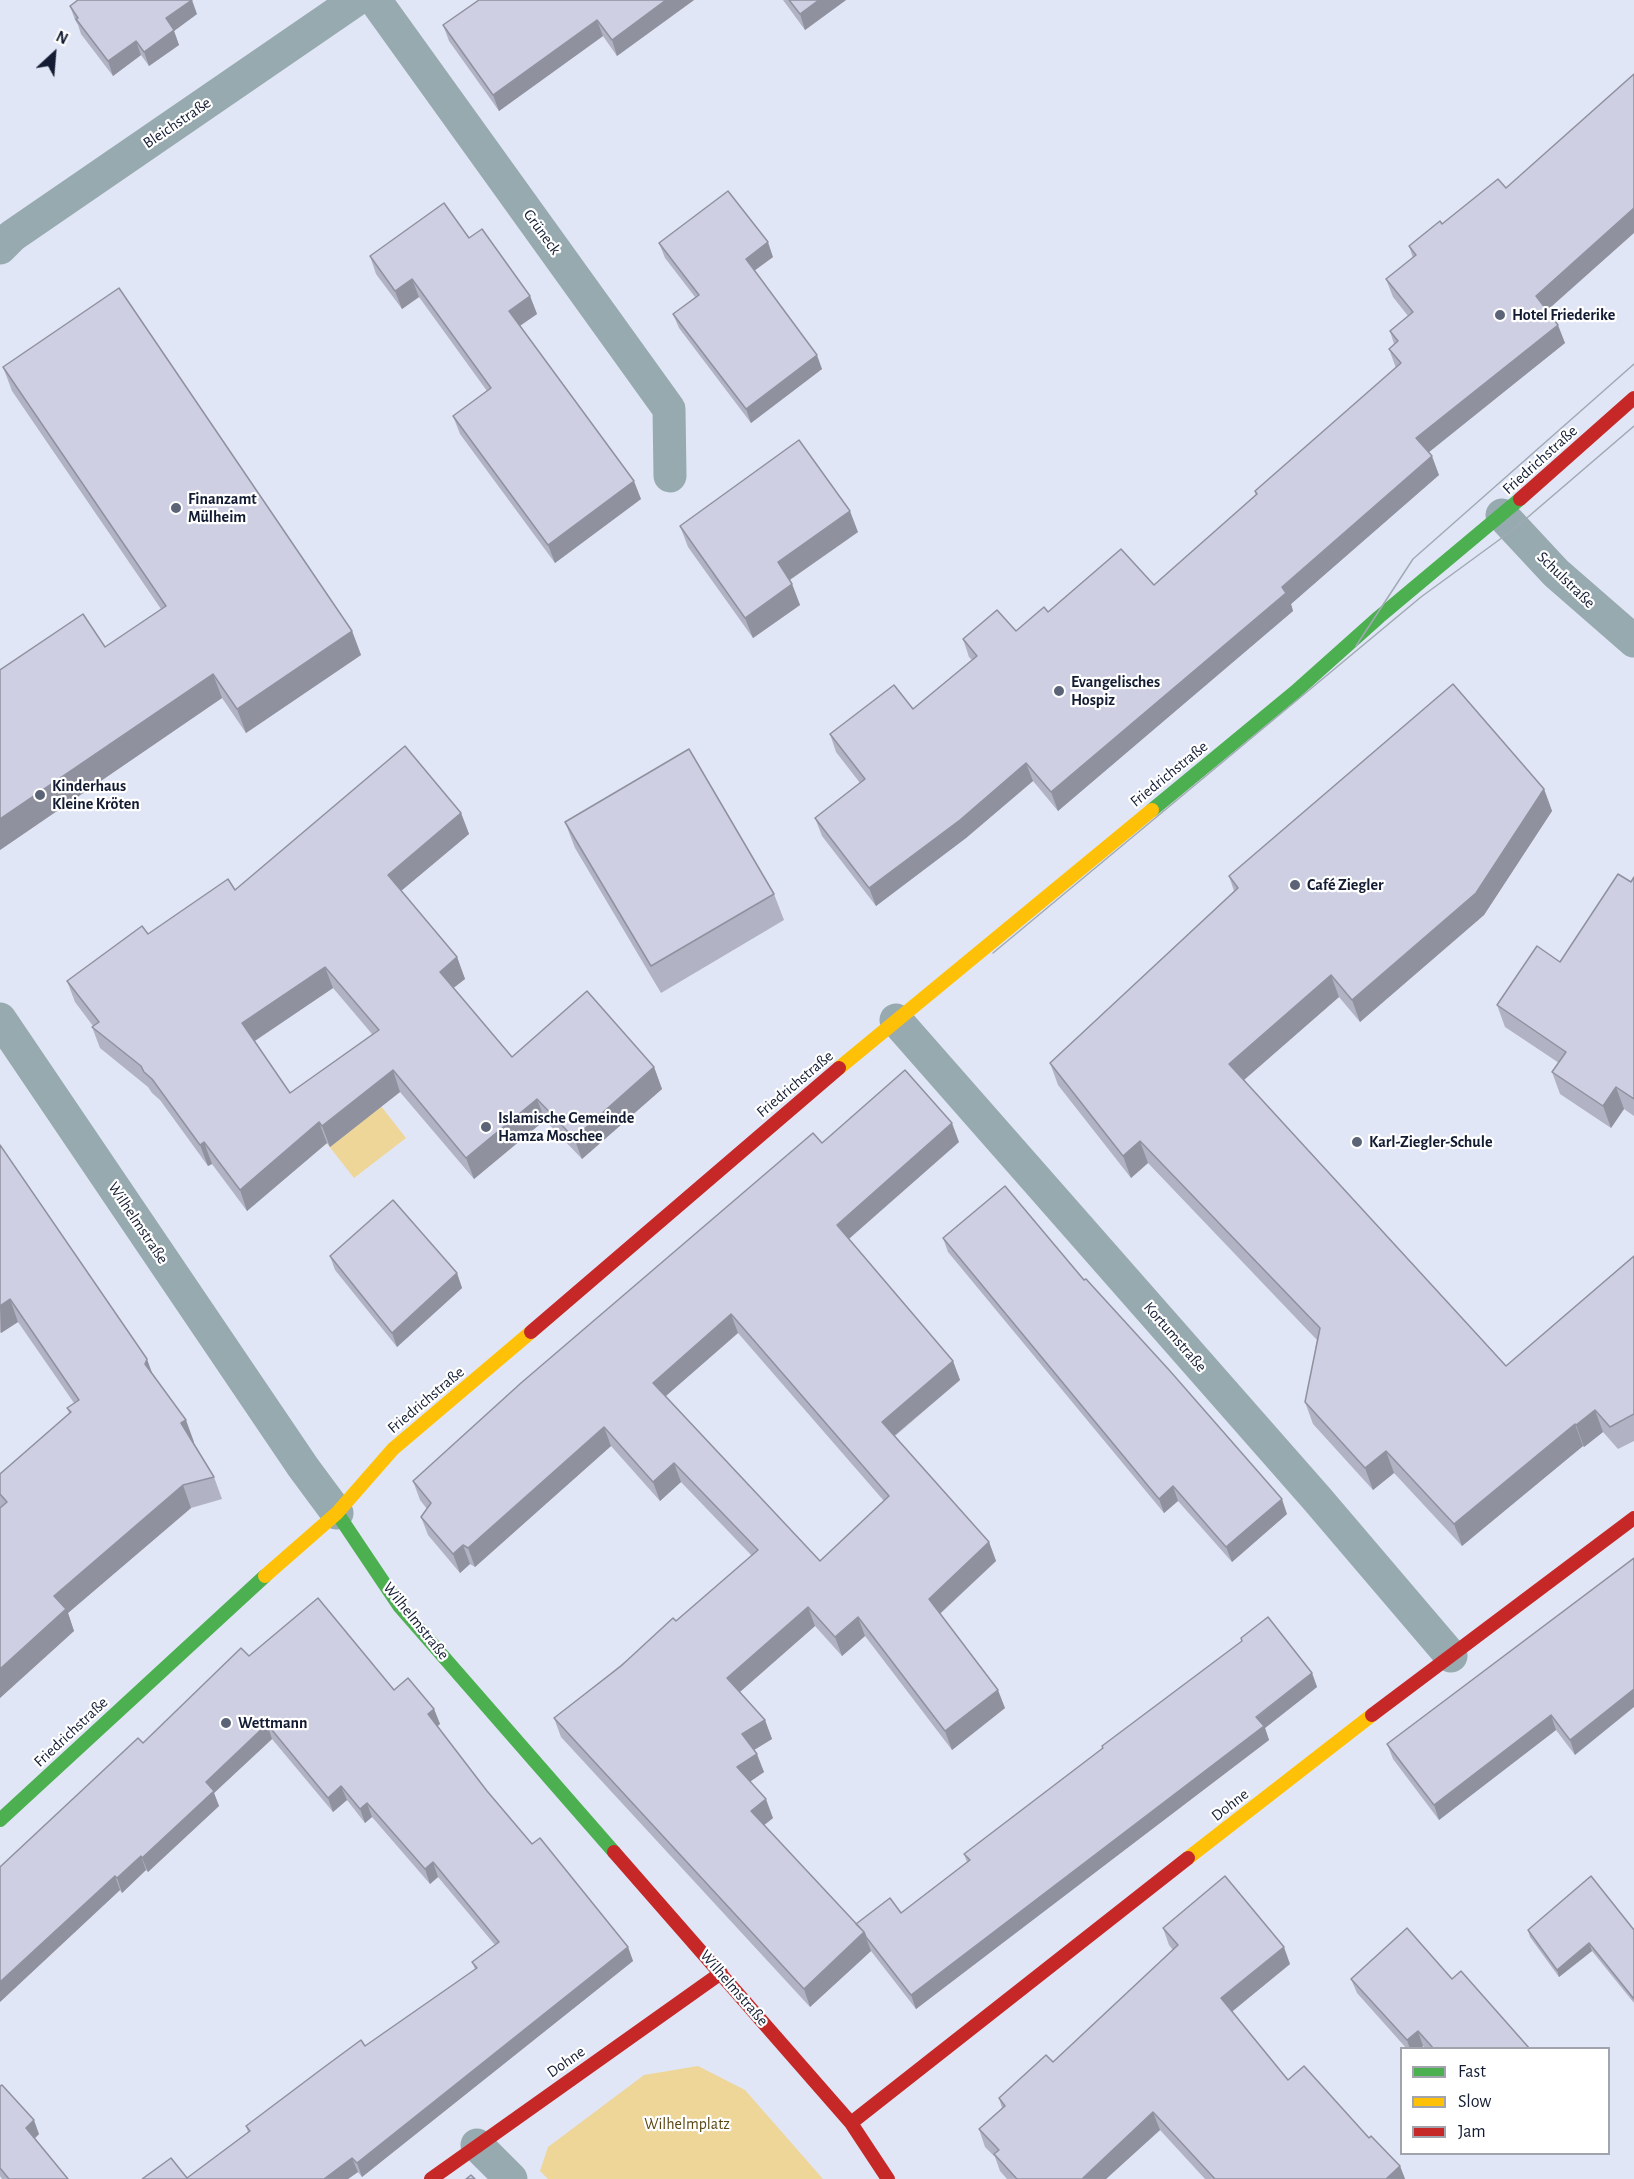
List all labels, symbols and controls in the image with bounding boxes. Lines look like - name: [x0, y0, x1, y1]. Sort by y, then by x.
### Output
- north arrow: [24, 24, 84, 84]
- text: N: [53, 28, 70, 47]
- street label: Bleichstraße: [139, 93, 215, 153]
- street label: Grüneck: [519, 206, 565, 258]
- place label: Hotel Friederike: [1512, 305, 1615, 325]
- marker: Hotel Friederike: [1493, 308, 1507, 322]
- street label: Friedrichstraße: [1499, 421, 1581, 499]
- place label: Finanzamt Mülheim: [188, 489, 257, 527]
- marker: Finanzamt Mülheim: [169, 501, 183, 515]
- street label: Schulstraße: [1533, 548, 1599, 612]
- place label: Evangelisches Hospiz: [1071, 672, 1160, 710]
- marker: Evangelisches Hospiz: [1052, 684, 1066, 698]
- street label: Friedrichstraße: [1126, 737, 1212, 811]
- place label: Kinderhaus Kleine Kröten: [52, 776, 140, 814]
- marker: Kinderhaus Kleine Kröten: [33, 788, 47, 802]
- place label: Café Ziegler: [1307, 875, 1384, 895]
- marker: Café Ziegler: [1288, 878, 1302, 892]
- street label: Friedrichstraße: [753, 1046, 837, 1122]
- place label: Islamische Gemeinde Hamza Moschee: [498, 1108, 634, 1146]
- marker: Islamische Gemeinde Hamza Moschee: [479, 1120, 493, 1134]
- place label: Karl-Ziegler-Schule: [1369, 1132, 1492, 1152]
- marker: Karl-Ziegler-Schule: [1350, 1135, 1364, 1149]
- street label: Wilhelmstraße: [104, 1179, 172, 1267]
- street label: Kortumstraße: [1139, 1298, 1211, 1376]
- street label: Friedrichstraße: [384, 1362, 468, 1438]
- street label: Wilhelmstraße: [379, 1578, 453, 1664]
- street label: Friedrichstraße: [30, 1693, 112, 1771]
- place label: Wettmann: [238, 1713, 307, 1733]
- marker: Wettmann: [219, 1716, 233, 1730]
- street label: Dohne: [1208, 1785, 1252, 1825]
- street label: Wilhelmstraße: [696, 1946, 772, 2030]
- street label: Dohne: [543, 2042, 589, 2082]
- legend: [1400, 2047, 1610, 2155]
- text: Fast: [1458, 2063, 1486, 2081]
- text: Slow: [1458, 2093, 1491, 2111]
- park label: Wilhelmplatz: [644, 2114, 730, 2134]
- text: Jam: [1458, 2123, 1486, 2141]

